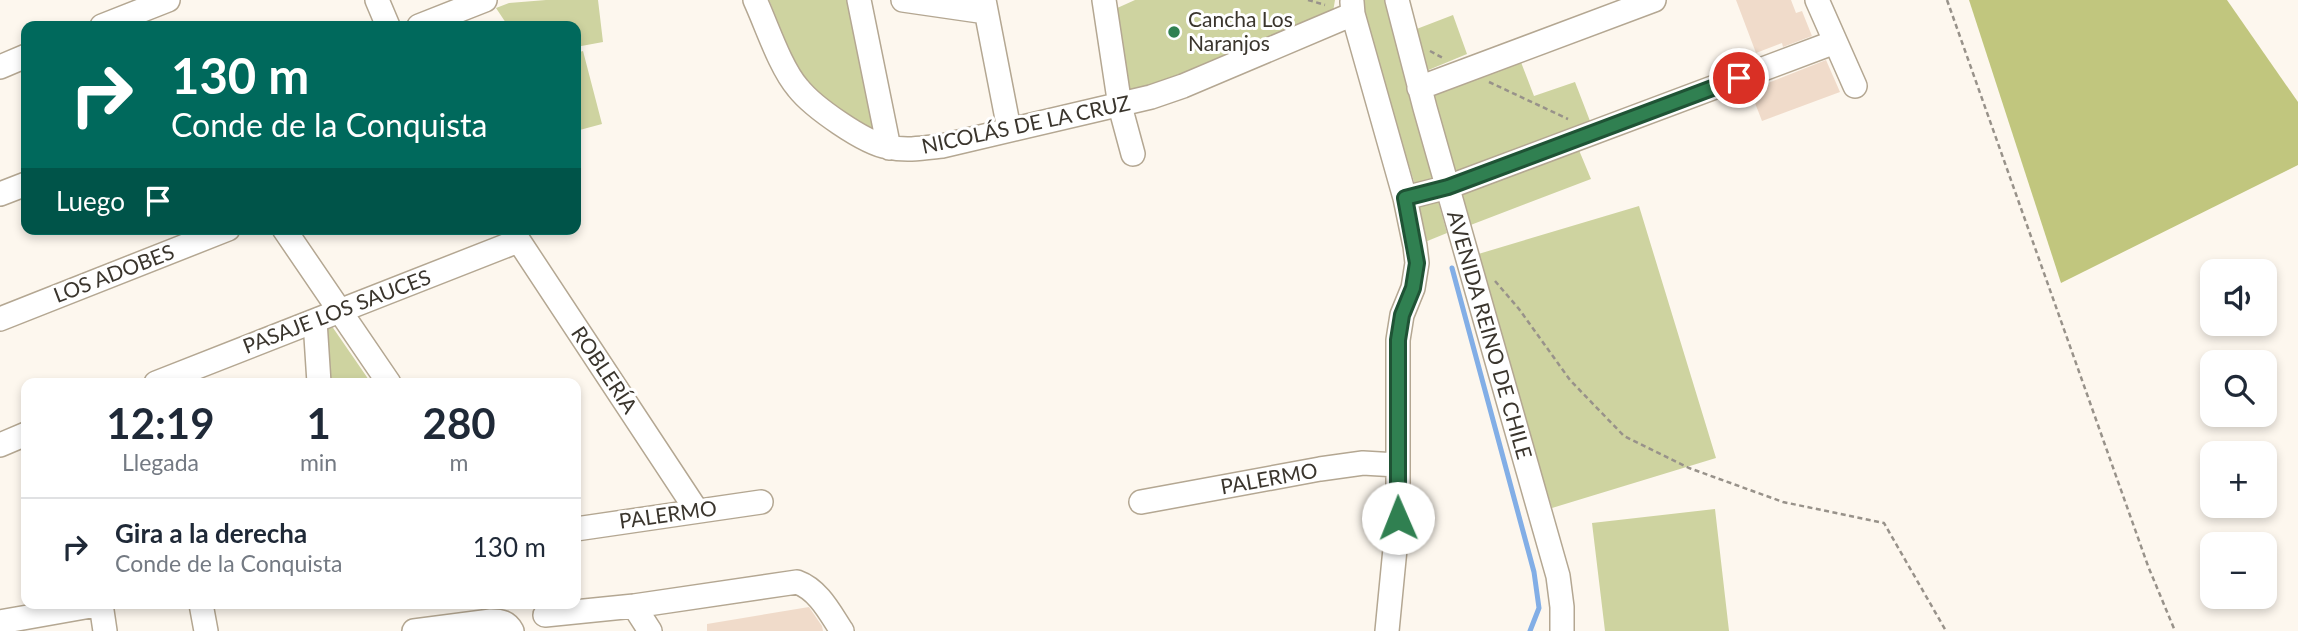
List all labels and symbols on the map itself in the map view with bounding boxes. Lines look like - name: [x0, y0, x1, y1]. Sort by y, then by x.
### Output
- place label: Cancha Los Naranjos: [1188, 6, 1293, 55]
- marker: Cancha Los Naranjos: [1166, 24, 1182, 40]
- pin: [1709, 48, 1769, 108]
- street label: NICOLÁS DE LA CRUZ: [919, 89, 1132, 158]
- street label: AVENIDA REINO DE CHILE: [1443, 207, 1538, 462]
- street label: LOS ADOBES: [50, 238, 177, 307]
- street label: PASAJE LOS SAUCES: [239, 263, 434, 358]
- street label: ROBLERÍA: [567, 321, 644, 418]
- street label: PALERMO: [1218, 457, 1319, 498]
- position arrow: [1361, 481, 1435, 555]
- street label: PALERMO: [617, 494, 718, 533]

